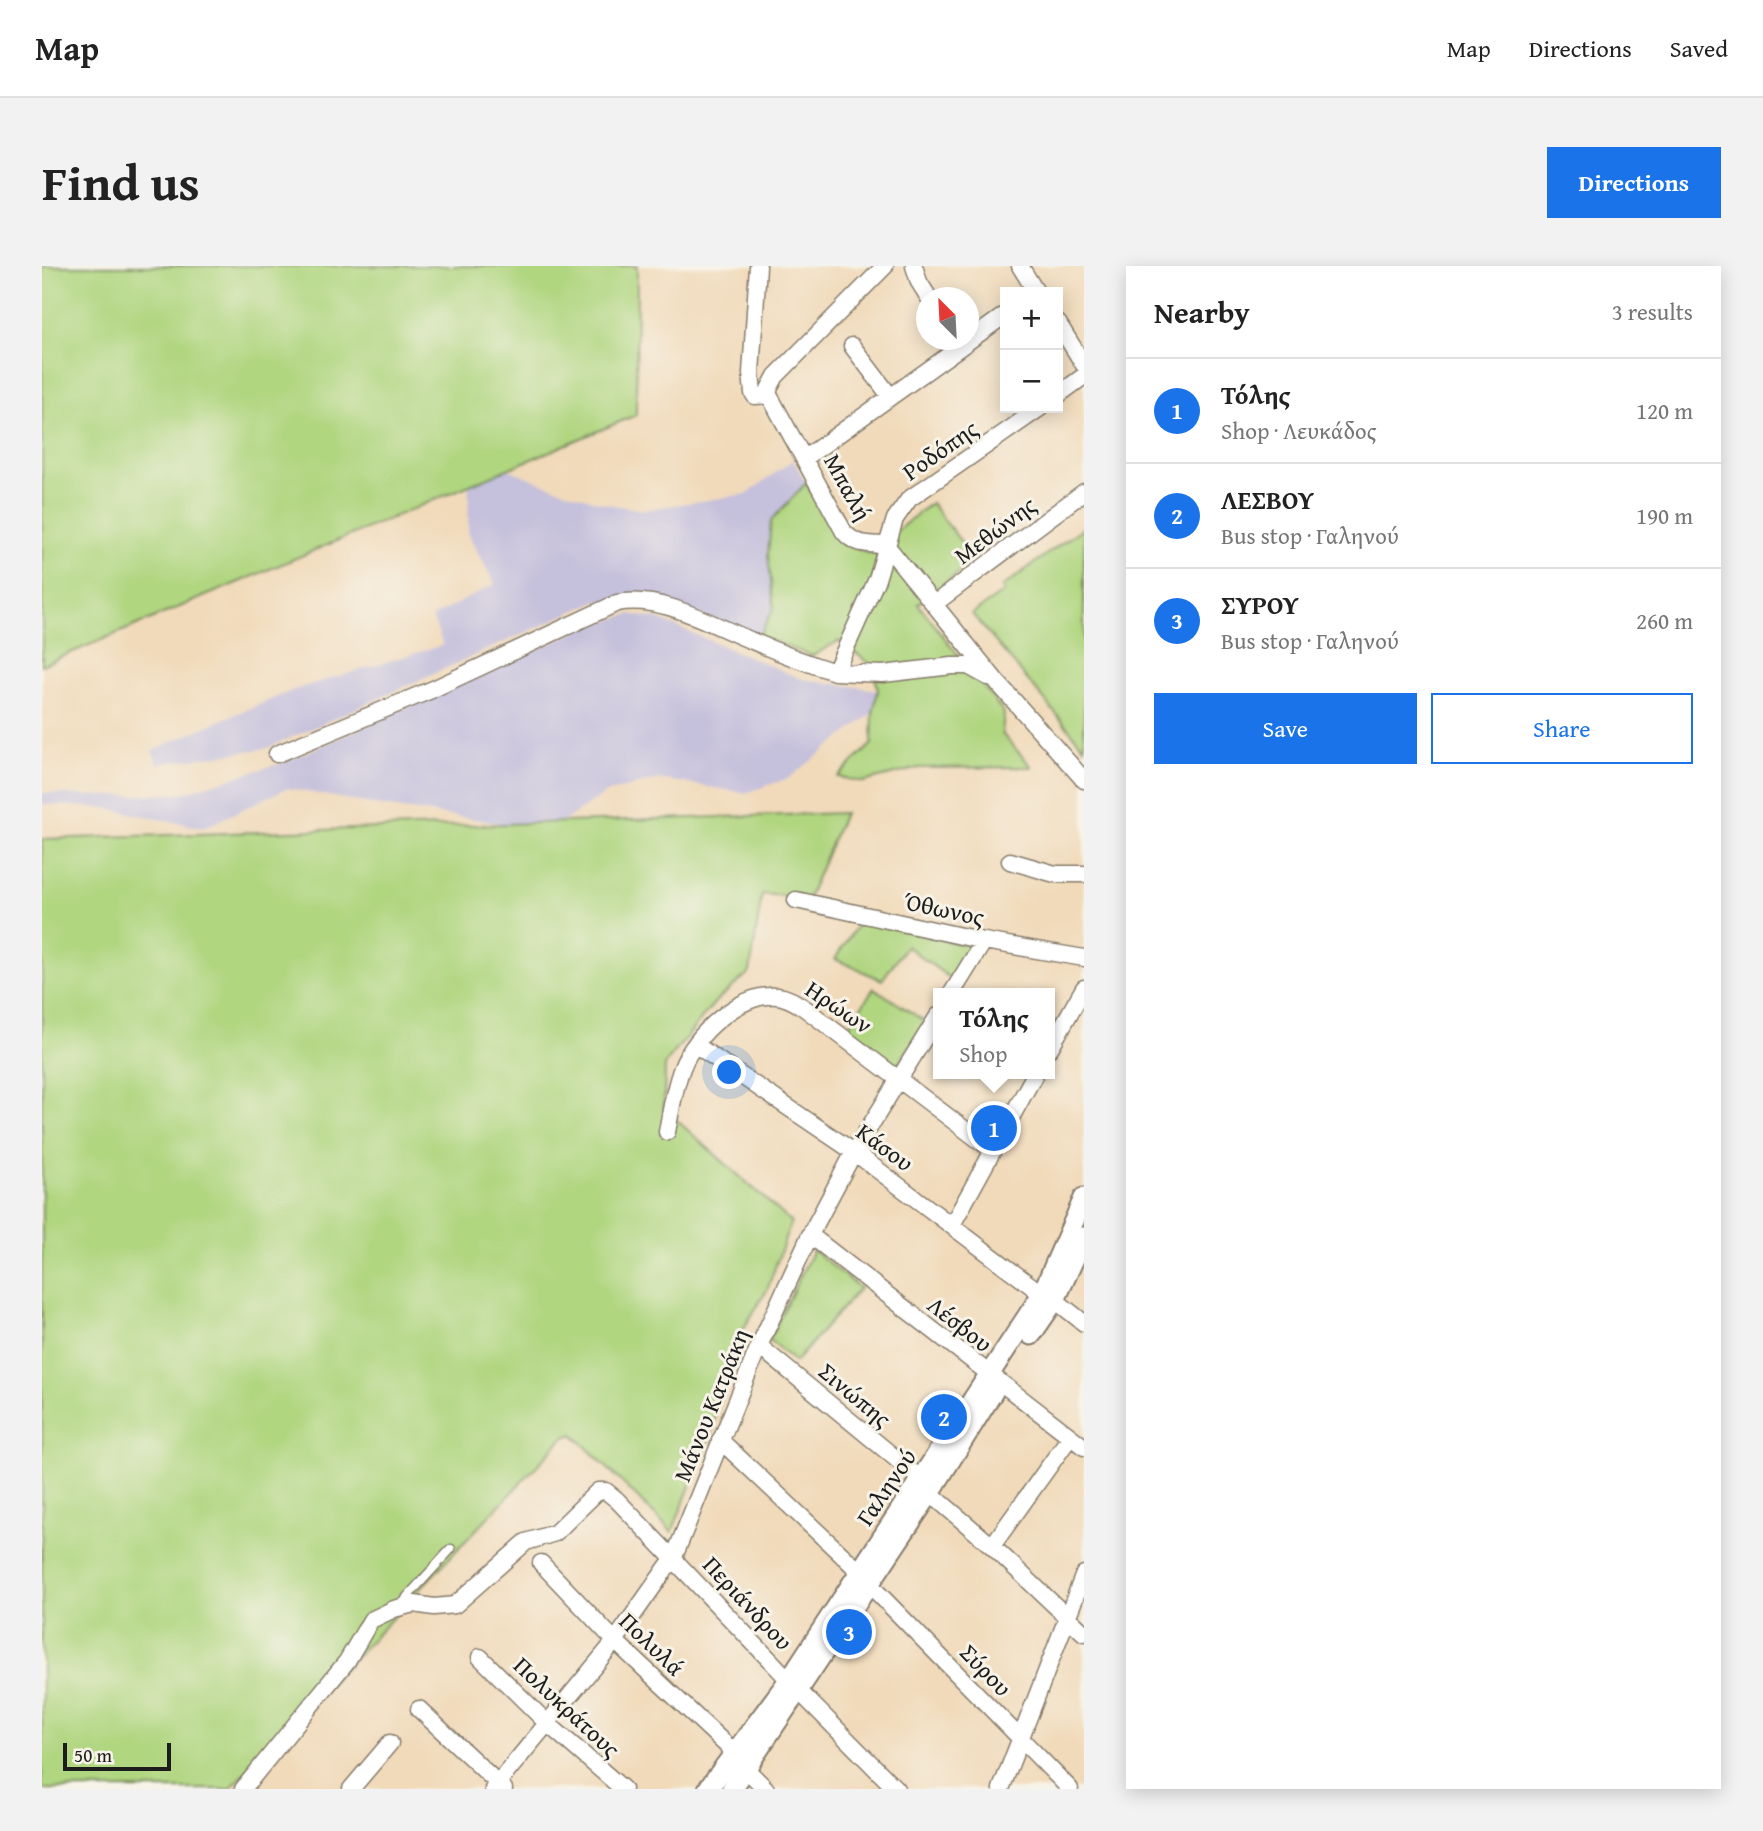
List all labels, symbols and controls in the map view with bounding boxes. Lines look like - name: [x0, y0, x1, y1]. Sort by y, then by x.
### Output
- text: Map: [35, 24, 99, 72]
- text: Map: [1447, 31, 1491, 66]
- text: Directions: [1529, 31, 1632, 66]
- text: Saved: [1670, 31, 1728, 66]
- text: Find us: [42, 146, 200, 218]
- button: Directions: [1547, 147, 1721, 218]
- north arrow: [916, 287, 979, 350]
- map controls: [1000, 287, 1063, 413]
- button: +: [1000, 287, 1063, 350]
- text: Nearby: [1154, 290, 1250, 334]
- text: 3 results: [1612, 295, 1693, 328]
- button: −: [1000, 350, 1063, 413]
- text: Τόλης: [1221, 375, 1291, 414]
- text: 1: [1171, 394, 1183, 427]
- text: 120 m: [1636, 394, 1693, 427]
- street label: Ροδόπης: [895, 411, 985, 489]
- text: Shop · Λευκάδος: [1221, 414, 1376, 447]
- street label: Μπαλή: [815, 447, 881, 527]
- text: ΛΕΣΒΟΥ: [1221, 480, 1314, 519]
- street label: Μεθώνης: [947, 488, 1043, 572]
- text: 2: [1171, 499, 1183, 532]
- text: 190 m: [1636, 499, 1693, 532]
- text: Bus stop · Γαληνού: [1221, 519, 1399, 552]
- text: ΣΥΡΟΥ: [1221, 585, 1299, 624]
- text: 3: [1171, 604, 1183, 637]
- text: 260 m: [1636, 604, 1693, 637]
- text: Bus stop · Γαληνού: [1221, 624, 1399, 657]
- button: Save: [1154, 693, 1417, 764]
- button: Share: [1431, 693, 1693, 764]
- street label: Όθωνος: [900, 883, 988, 935]
- street label: Ηρώων: [798, 972, 880, 1042]
- popup: [933, 988, 1055, 1079]
- text: Τόλης: [959, 998, 1029, 1037]
- text: Shop: [959, 1037, 1007, 1070]
- your location: [712, 1055, 746, 1089]
- pin: 1: [971, 1102, 1017, 1154]
- street label: Κάσου: [849, 1114, 921, 1180]
- street label: Λέσβου: [920, 1288, 1000, 1360]
- street label: Μάνου Κατράκη: [664, 1323, 758, 1487]
- street label: Σινώπης: [811, 1354, 899, 1436]
- pin: 2: [921, 1391, 967, 1443]
- street label: Γαληνού: [847, 1441, 925, 1533]
- street label: Περιάνδρου: [695, 1548, 801, 1658]
- street label: Πολυλά: [612, 1604, 692, 1684]
- pin: 3: [826, 1606, 872, 1658]
- street label: Σύρου: [952, 1636, 1020, 1704]
- street label: Πολυκράτους: [506, 1648, 628, 1766]
- scale bar: [63, 1740, 172, 1772]
- text: 50 m: [74, 1741, 112, 1769]

